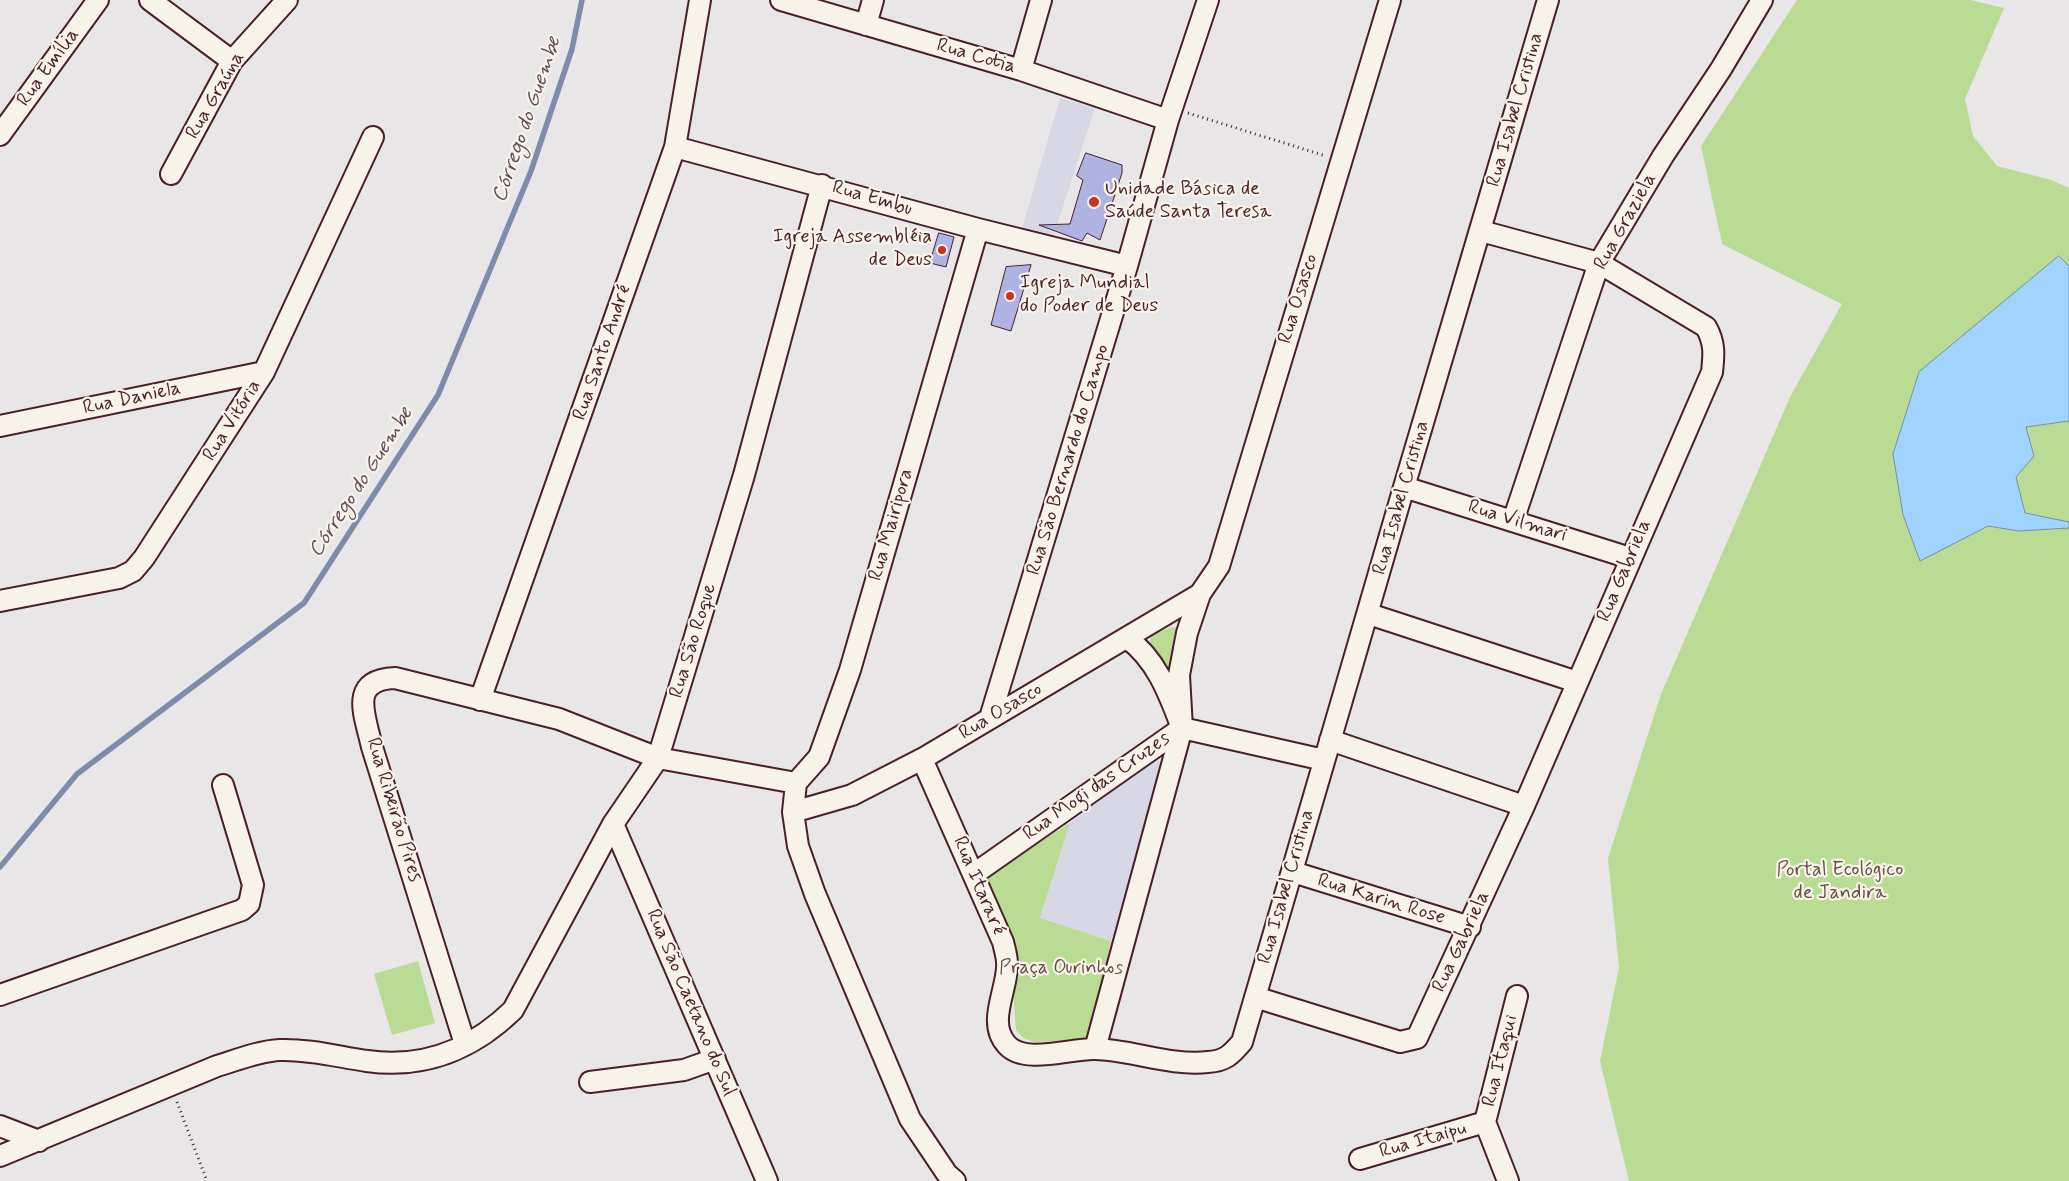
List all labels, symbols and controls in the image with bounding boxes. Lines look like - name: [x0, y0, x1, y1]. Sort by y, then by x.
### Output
- street label: Rua Emília: [13, 24, 85, 112]
- street label: Rua Isabel Cristina: [1482, 30, 1550, 190]
- water label: Córrego do Guembe: [488, 34, 568, 206]
- street label: Rua Cotia: [934, 34, 1018, 80]
- street label: Rua Graúna: [181, 48, 251, 144]
- street label: Rua Graziela: [1590, 169, 1662, 275]
- street label: Rua Embu: [829, 176, 915, 222]
- place label: Unidade Básica de Saúde Santa Teresa: [1105, 178, 1271, 225]
- marker: Unidade Básica de Saúde Santa Teresa: [1087, 195, 1101, 209]
- place label: Igreja Assembléia de Deus: [773, 226, 932, 273]
- marker: Igreja Assembléia de Deus: [936, 244, 948, 256]
- street label: Rua Osasco: [1274, 251, 1324, 347]
- place label: Igreja Mundial do Poder de Deus: [1020, 272, 1158, 319]
- street label: Rua Santo André: [569, 282, 637, 424]
- marker: Igreja Mundial do Poder de Deus: [1004, 290, 1016, 302]
- street label: Rua São Bernardo do Campo: [1022, 342, 1116, 578]
- street label: Rua Vitória: [199, 376, 267, 466]
- street label: Rua Daniela: [81, 377, 183, 421]
- water label: Córrego do Guembe: [304, 404, 420, 562]
- street label: Rua Isabel Cristina: [1368, 418, 1436, 578]
- street label: Rua Mairipora: [865, 466, 919, 584]
- street label: Rua Vilmari: [1465, 496, 1569, 548]
- street label: Rua Gabriela: [1593, 516, 1657, 626]
- street label: Rua São Roque: [665, 581, 723, 701]
- street label: Rua Osasco: [955, 678, 1047, 746]
- street label: Rua Mogi das Cruzes: [1019, 727, 1175, 847]
- street label: Rua Ribeirão Pires: [360, 735, 426, 885]
- street label: Rua Isabel Cristina: [1253, 807, 1321, 967]
- street label: Rua Itararé: [946, 833, 1010, 939]
- park label: Portal Ecológico de Jandira: [1777, 859, 1903, 906]
- street label: Rua Karin Rose: [1314, 869, 1448, 931]
- street label: Rua Gabriela: [1428, 888, 1496, 996]
- street label: Rua São Caetano do Sul: [640, 906, 740, 1100]
- park label: Praça Ourinhos: [999, 957, 1123, 981]
- street label: Rua Itaqui: [1478, 1013, 1524, 1109]
- street label: Rua Itaipu: [1377, 1117, 1469, 1165]

